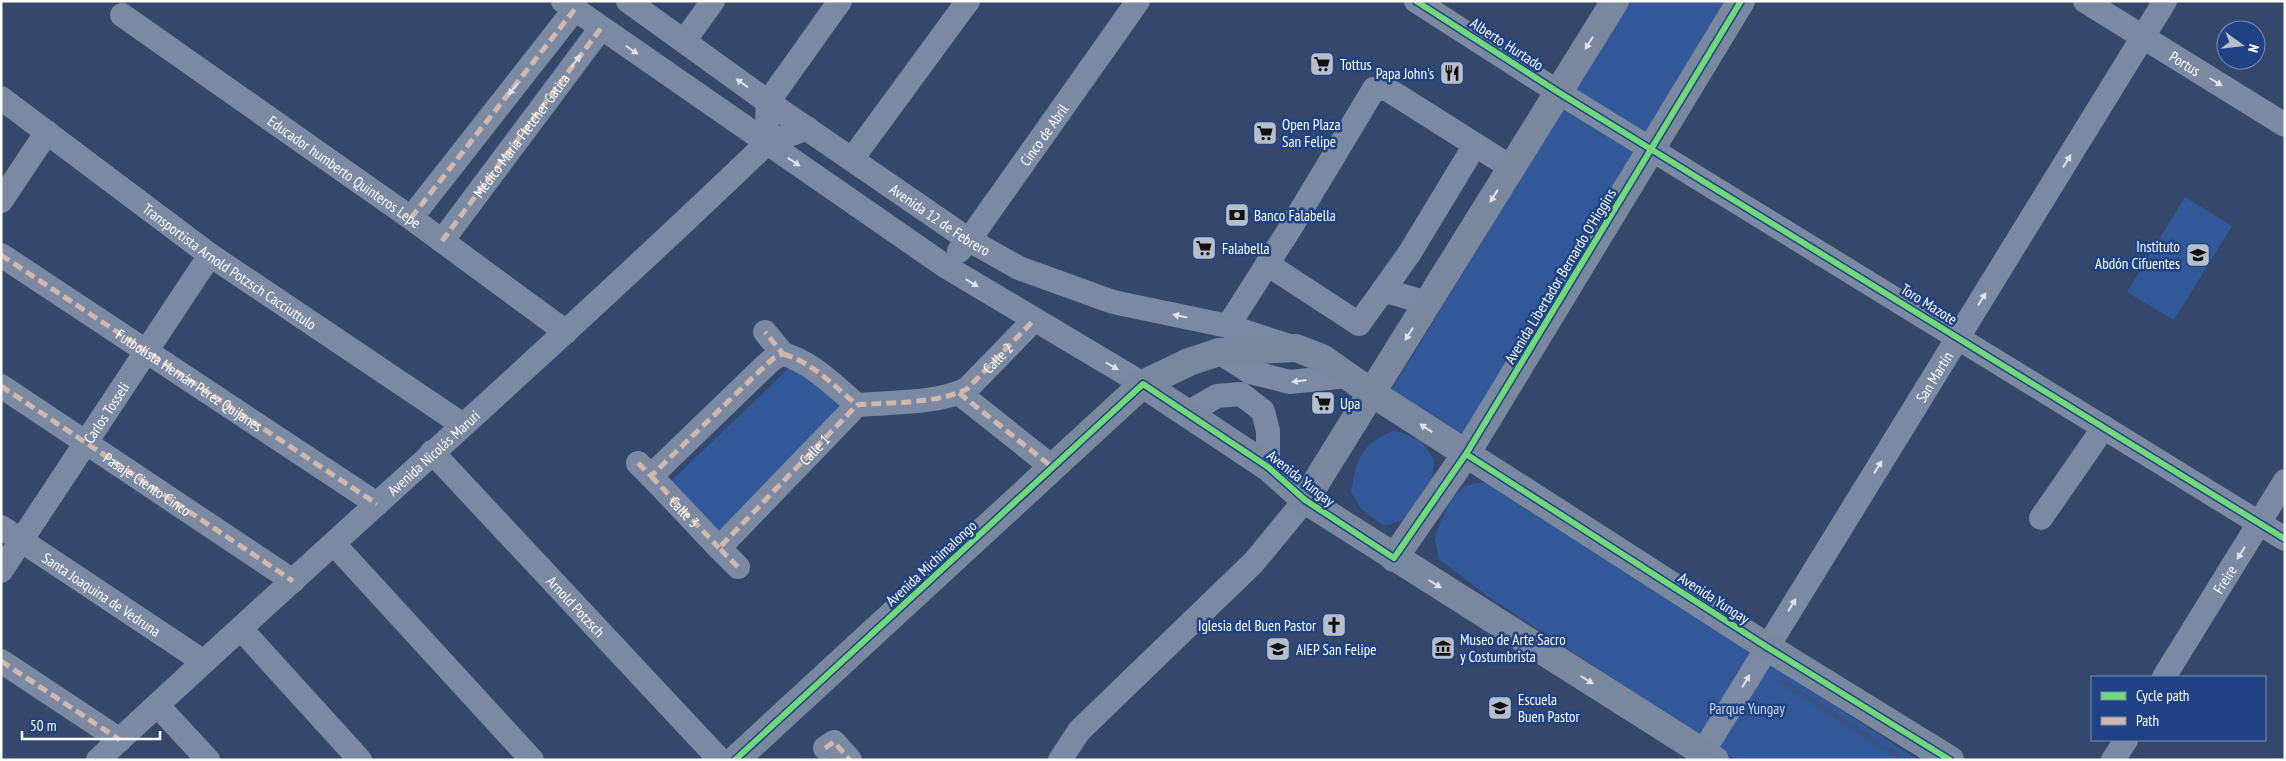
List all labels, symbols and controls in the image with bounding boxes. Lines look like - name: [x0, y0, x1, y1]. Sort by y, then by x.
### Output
- street label: Alberto Hurtado: [1467, 13, 1547, 75]
- north arrow: [2216, 20, 2266, 70]
- one-way arrow: [1585, 36, 1594, 49]
- text: N: [2244, 42, 2263, 54]
- one-way arrow: [625, 45, 638, 55]
- street label: Portus: [2166, 46, 2204, 80]
- supermarket icon: Tottus: [1309, 51, 1335, 77]
- one-way arrow: [571, 54, 581, 68]
- place label: Tottus: [1340, 55, 1371, 74]
- restaurant icon: Papa John's: [1439, 60, 1465, 86]
- place label: Papa John's: [1376, 64, 1434, 83]
- street label: Médico María Fletcher Gatica: [468, 69, 573, 201]
- one-way arrow: [2209, 77, 2223, 87]
- one-way arrow: [735, 78, 749, 88]
- one-way arrow: [507, 82, 518, 95]
- street label: Cinco de Abril: [1015, 99, 1072, 169]
- street label: Educador humberto Quinteros Lepe: [264, 111, 425, 232]
- place label: Open Plaza San Felipe: [1282, 115, 1340, 151]
- supermarket icon: Open Plaza San Felipe: [1252, 120, 1278, 146]
- one-way arrow: [2062, 154, 2071, 167]
- one-way arrow: [787, 158, 800, 167]
- street label: Avenida 12 de Febrero: [886, 179, 994, 259]
- street label: Avenida Libertador Bernardo O'Higgins: [1500, 185, 1620, 367]
- one-way arrow: [1490, 189, 1499, 202]
- street label: Transportista Arnold Potzsch Cacciuttulo: [139, 199, 320, 333]
- bank icon: Banco Falabella: [1224, 202, 1250, 228]
- place label: Banco Falabella: [1254, 206, 1336, 225]
- supermarket icon: Falabella: [1191, 235, 1217, 261]
- place label: Instituto Abdón Cifuentes: [2095, 237, 2180, 273]
- place label: Falabella: [1222, 239, 1269, 258]
- school or university icon: Instituto Abdón Cifuentes: [2185, 242, 2211, 268]
- one-way arrow: [965, 278, 978, 287]
- street label: Toro Mazote: [1897, 279, 1961, 329]
- one-way arrow: [1977, 293, 1986, 306]
- one-way arrow: [1172, 312, 1188, 320]
- street label: Futbolista Hernán Pérez Quijanes: [112, 324, 266, 435]
- one-way arrow: [1404, 327, 1413, 340]
- street label: Calle 2: [978, 338, 1017, 377]
- street label: San Martín: [1911, 348, 1957, 406]
- one-way arrow: [1105, 361, 1118, 370]
- one-way arrow: [1290, 377, 1306, 385]
- street label: Carlos Tosseli: [79, 378, 133, 447]
- supermarket icon: Upa: [1310, 390, 1336, 416]
- place label: Upa: [1340, 394, 1360, 413]
- street label: Avenida Nicolás Maruri: [383, 406, 484, 499]
- one-way arrow: [1419, 423, 1432, 433]
- street label: Calle 1: [795, 430, 834, 469]
- street label: Avenida Yungay: [1263, 446, 1339, 511]
- street label: Pasaje Ciento Cinco: [100, 448, 195, 520]
- one-way arrow: [1873, 461, 1882, 474]
- street label: Calle 3: [665, 492, 704, 531]
- street label: Avenida Michimalongo: [882, 516, 980, 610]
- one-way arrow: [2236, 546, 2245, 559]
- street label: Santa Joaquina de Vedruna: [39, 548, 165, 640]
- street label: Freire: [2208, 561, 2240, 597]
- street label: Avenida Yungay: [1675, 568, 1753, 628]
- street label: Arnold Potzsch: [543, 572, 609, 641]
- one-way arrow: [1428, 579, 1442, 589]
- one-way arrow: [1788, 599, 1797, 612]
- church icon: Iglesia del Buen Pastor: [1321, 612, 1347, 638]
- place label: Iglesia del Buen Pastor: [1198, 616, 1317, 635]
- place label: Museo de Arte Sacro y Costumbrista: [1460, 630, 1566, 666]
- museum icon: Museo de Arte Sacro y Costumbrista: [1430, 635, 1456, 661]
- school or university icon: AIEP San Felipe: [1265, 636, 1291, 662]
- place label: AIEP San Felipe: [1296, 640, 1377, 659]
- one-way arrow: [1742, 674, 1751, 687]
- one-way arrow: [1581, 675, 1594, 685]
- legend: [2091, 676, 2266, 741]
- text: Cycle path: [2136, 686, 2189, 705]
- place label: Escuela Buen Pastor: [1518, 690, 1580, 726]
- school or university icon: Escuela Buen Pastor: [1487, 695, 1513, 721]
- park label: Parque Yungay: [1709, 699, 1785, 718]
- scale bar: [22, 708, 160, 740]
- text: Path: [2136, 711, 2159, 730]
- text: 50 m: [30, 716, 56, 735]

